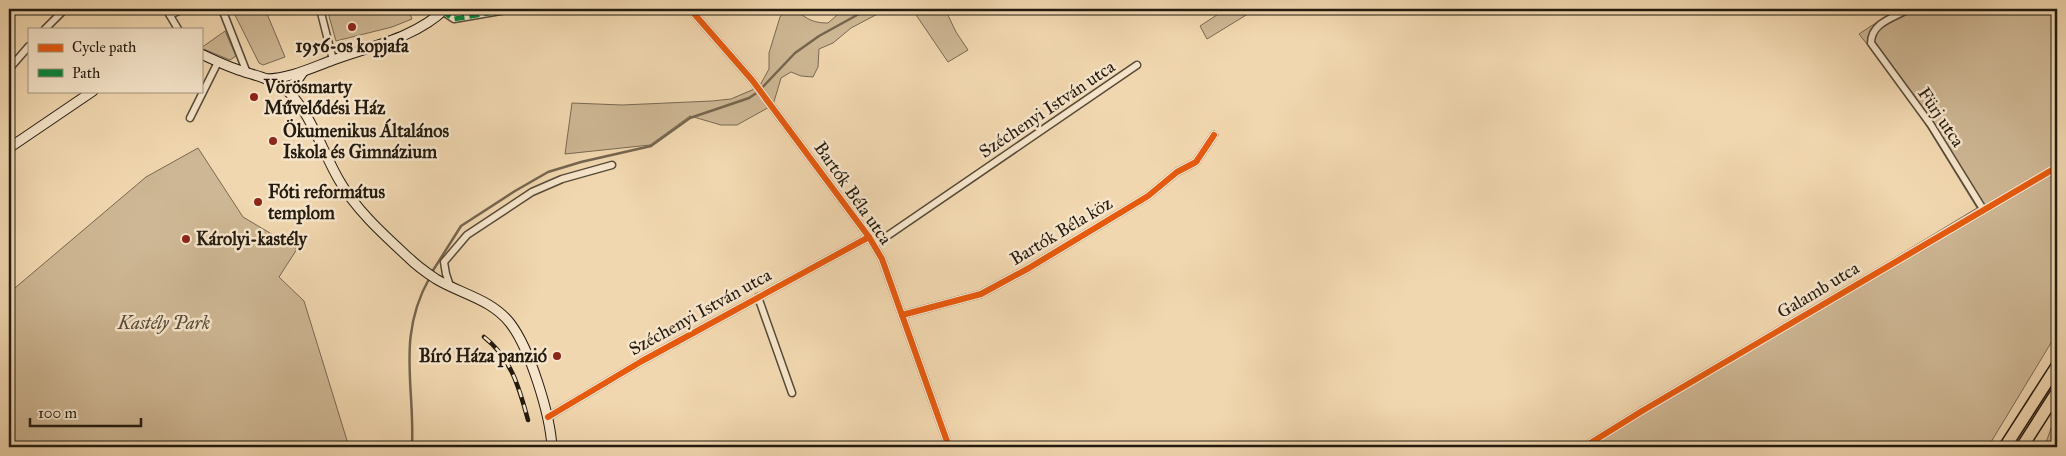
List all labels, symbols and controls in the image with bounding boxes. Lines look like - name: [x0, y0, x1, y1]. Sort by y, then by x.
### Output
- marker: 1956-os kopjafa: [346, 21, 358, 33]
- legend: [28, 28, 202, 92]
- place label: 1956-os kopjafa: [295, 35, 409, 58]
- text: Cycle path: [72, 38, 137, 56]
- street label: Széchenyi István utca: [975, 55, 1120, 163]
- text: Path: [72, 64, 101, 82]
- place label: Vörösmarty Művelődési Ház: [263, 76, 386, 119]
- street label: Fürj utca: [1913, 83, 1969, 151]
- marker: Vörösmarty Művelődési Ház: [248, 91, 260, 103]
- place label: Ökumenikus Általános Iskola és Gimnázium: [283, 118, 450, 163]
- marker: Ökumenikus Általános Iskola és Gimnázium: [267, 135, 279, 147]
- street label: Bartók Béla utca: [809, 137, 897, 249]
- place label: Fóti református templom: [267, 181, 385, 225]
- street label: Bartók Béla köz: [1006, 192, 1116, 270]
- marker: Fóti református templom: [252, 196, 264, 208]
- place label: Károlyi-kastély: [196, 228, 308, 251]
- marker: Károlyi-kastély: [180, 233, 192, 245]
- street label: Galamb utca: [1773, 257, 1863, 323]
- street label: Széchenyi István utca: [625, 264, 775, 360]
- park label: Kastély Park: [117, 312, 210, 334]
- place label: Bíró Háza panzió: [419, 345, 547, 368]
- marker: Bíró Háza panzió: [551, 350, 563, 362]
- scale bar: [30, 396, 141, 428]
- text: 100 m: [38, 404, 78, 422]

